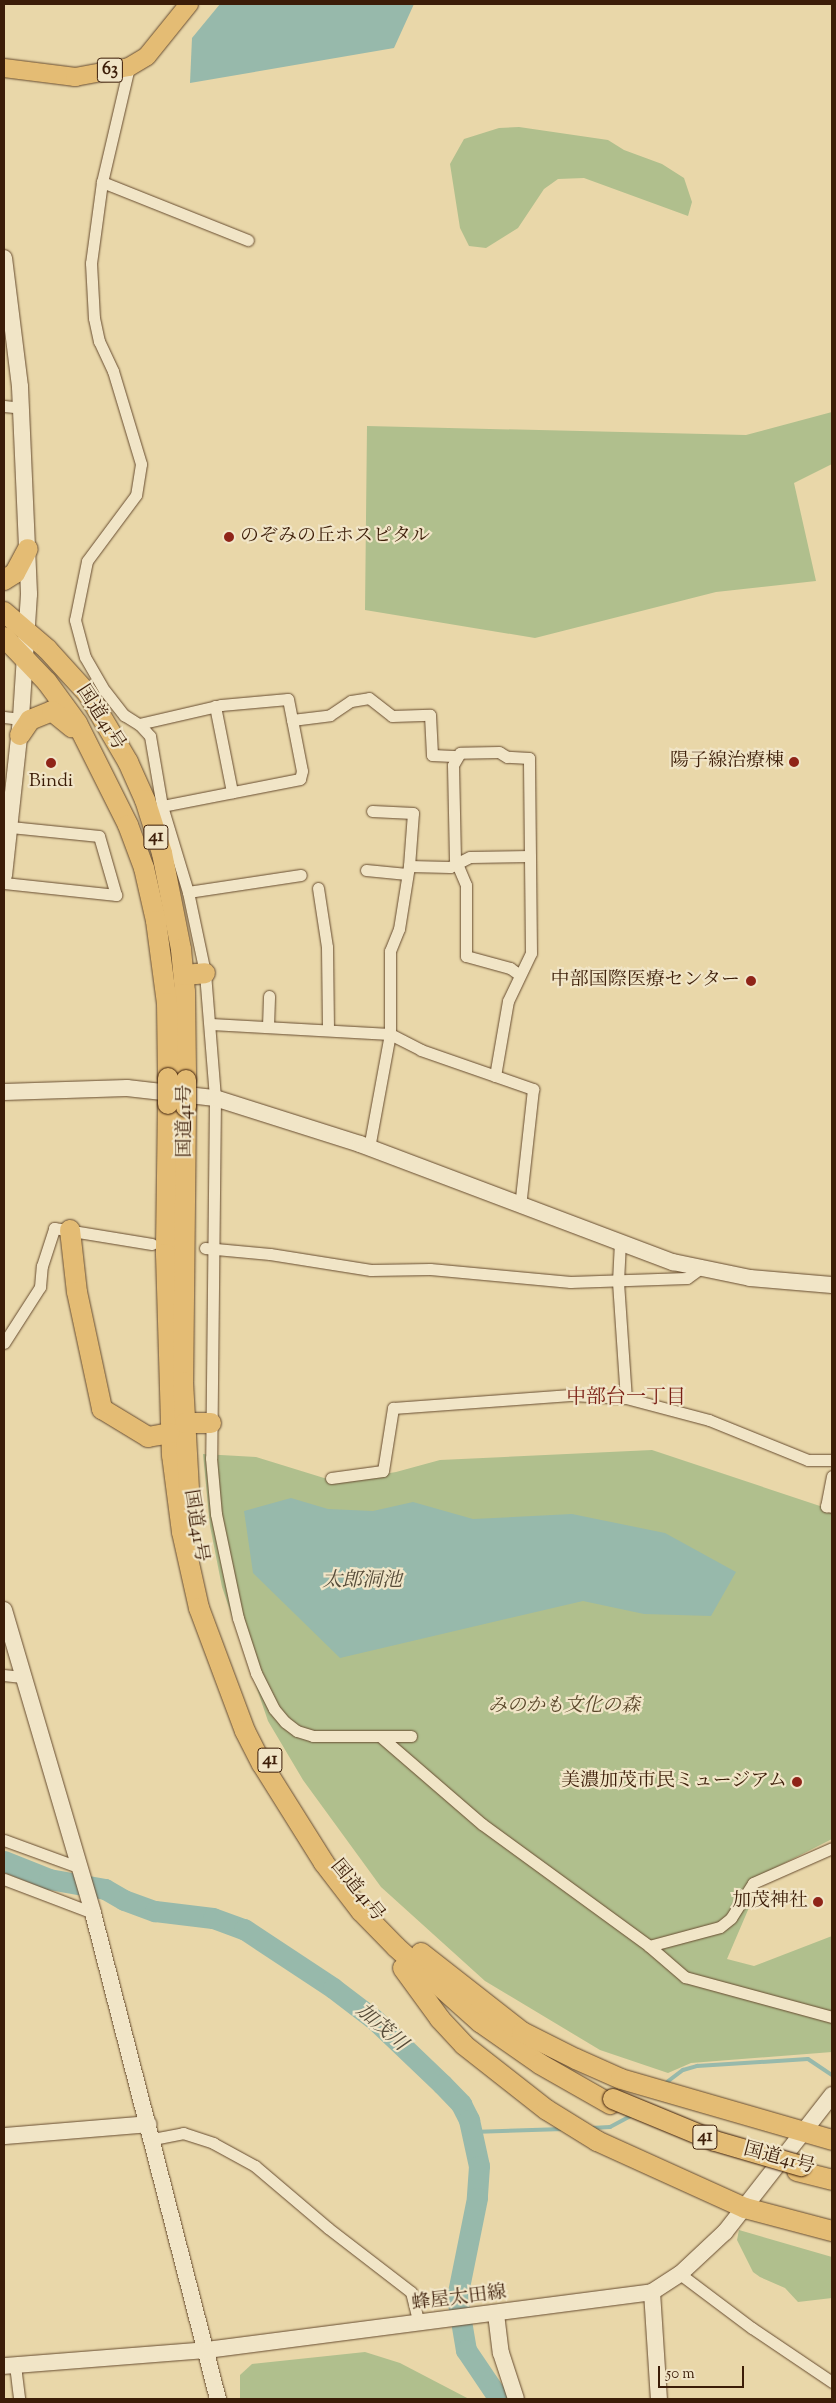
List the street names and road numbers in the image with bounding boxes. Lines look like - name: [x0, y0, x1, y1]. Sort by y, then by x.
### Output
- road number: 63: [96, 54, 124, 86]
- street label: 国道41号: [71, 681, 129, 755]
- road number: 41: [142, 822, 170, 852]
- street label: 国道41号: [175, 1084, 197, 1158]
- street label: 国道41号: [178, 1488, 212, 1564]
- road number: 41: [256, 1744, 284, 1776]
- street label: 国道41号: [325, 1855, 389, 1927]
- road number: 41: [691, 2122, 719, 2152]
- street label: 国道41号: [741, 2139, 817, 2179]
- street label: 蜂屋太田線: [410, 2282, 508, 2316]

